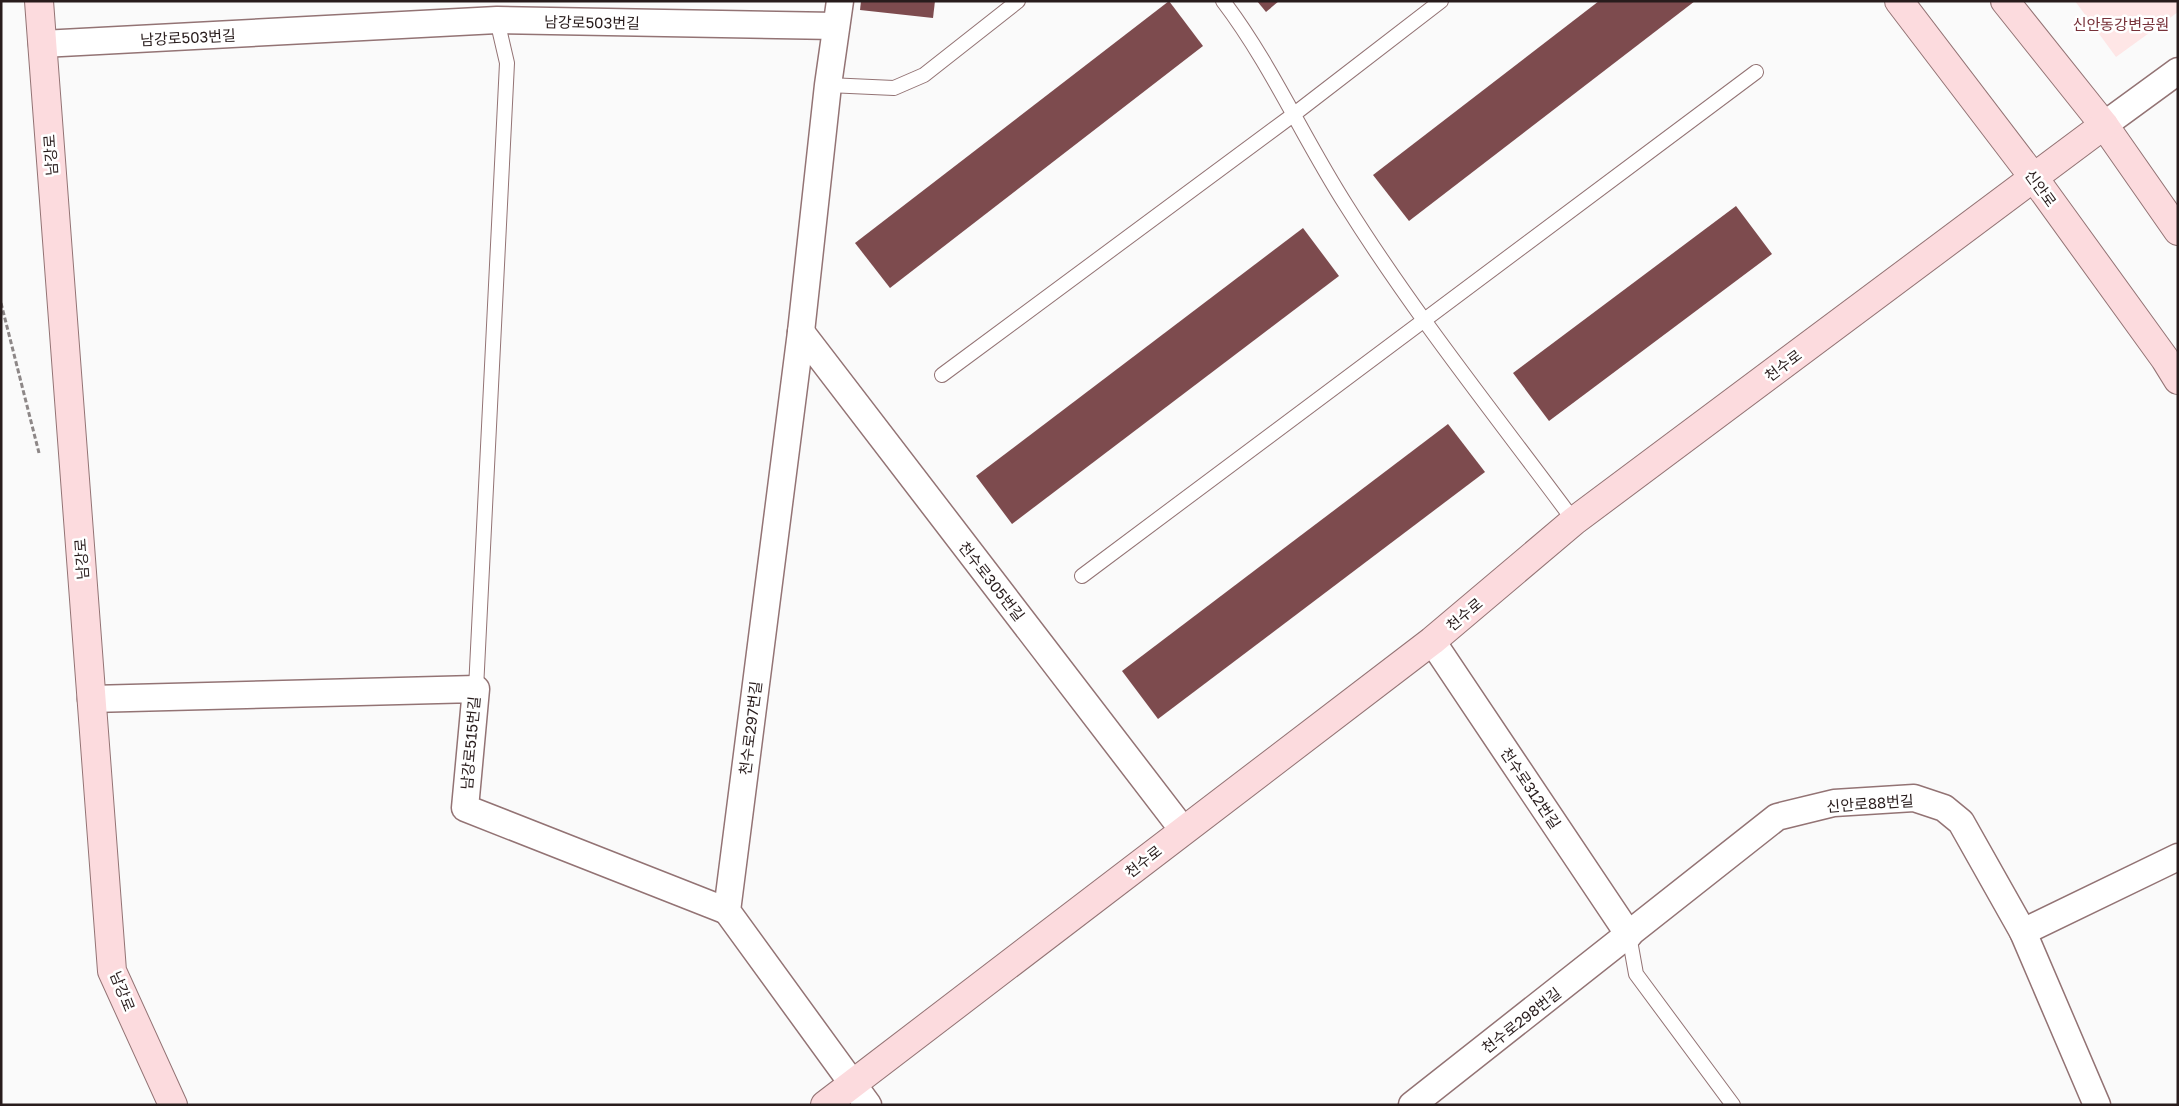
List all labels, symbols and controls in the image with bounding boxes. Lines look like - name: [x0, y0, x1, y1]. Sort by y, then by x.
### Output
- street label: 남강로503번길: [544, 12, 640, 32]
- park label: 신안동강변공원: [2073, 15, 2169, 33]
- street label: 남강로503번길: [140, 26, 236, 48]
- street label: 남강로: [40, 134, 60, 176]
- street label: 신안로: [2022, 166, 2060, 210]
- street label: 천수로: [1761, 345, 1805, 385]
- street label: 남강로: [71, 538, 91, 580]
- street label: 천수로305번길: [955, 538, 1029, 624]
- street label: 천수로: [1442, 594, 1486, 634]
- street label: 천수로297번길: [735, 680, 765, 776]
- street label: 남강로515번길: [457, 696, 483, 790]
- street label: 천수로312번길: [1497, 744, 1565, 832]
- street label: 신안로88번길: [1826, 791, 1914, 815]
- street label: 천수로: [1121, 841, 1165, 881]
- street label: 남강로: [107, 968, 139, 1014]
- street label: 천수로298번길: [1478, 983, 1564, 1057]

